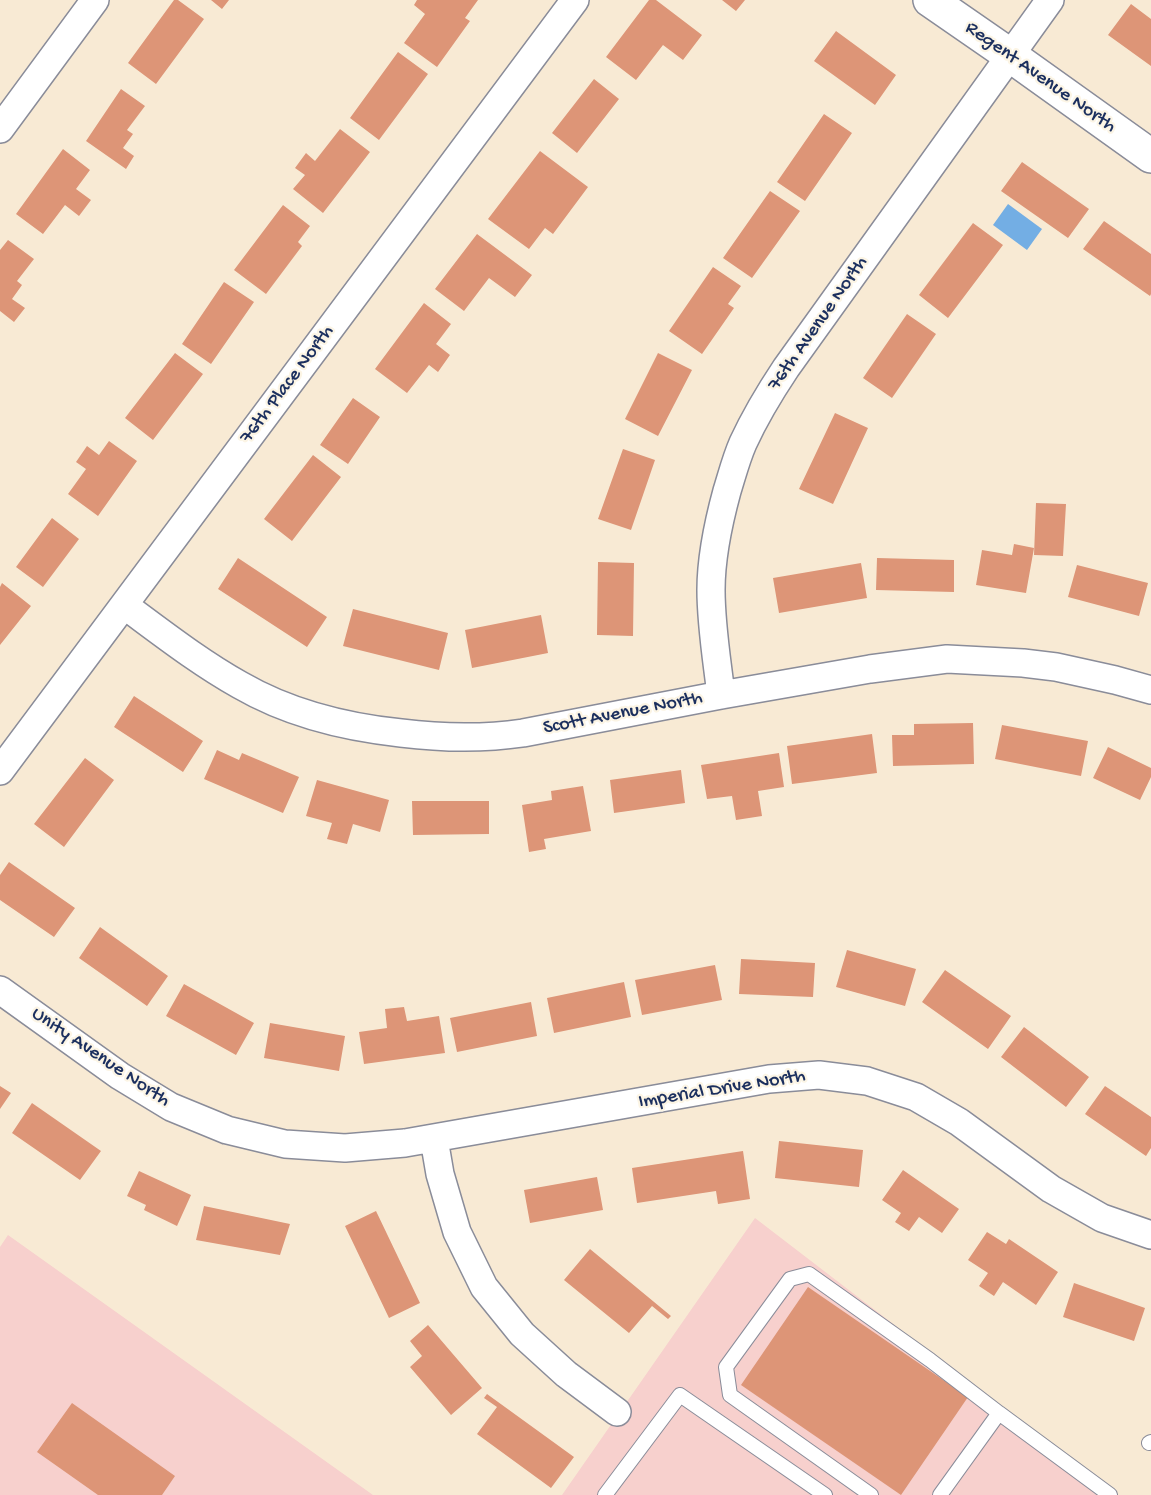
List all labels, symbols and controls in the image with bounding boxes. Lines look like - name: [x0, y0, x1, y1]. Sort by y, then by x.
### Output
- street label: Regent Avenue North: [960, 17, 1120, 139]
- street label: 76th Avenue North: [764, 252, 874, 396]
- street label: 76th Place North: [236, 321, 340, 449]
- street label: Scott Avenue North: [541, 687, 705, 741]
- street label: Unity Avenue North: [26, 1003, 174, 1113]
- street label: Imperial Drive North: [637, 1065, 807, 1115]

